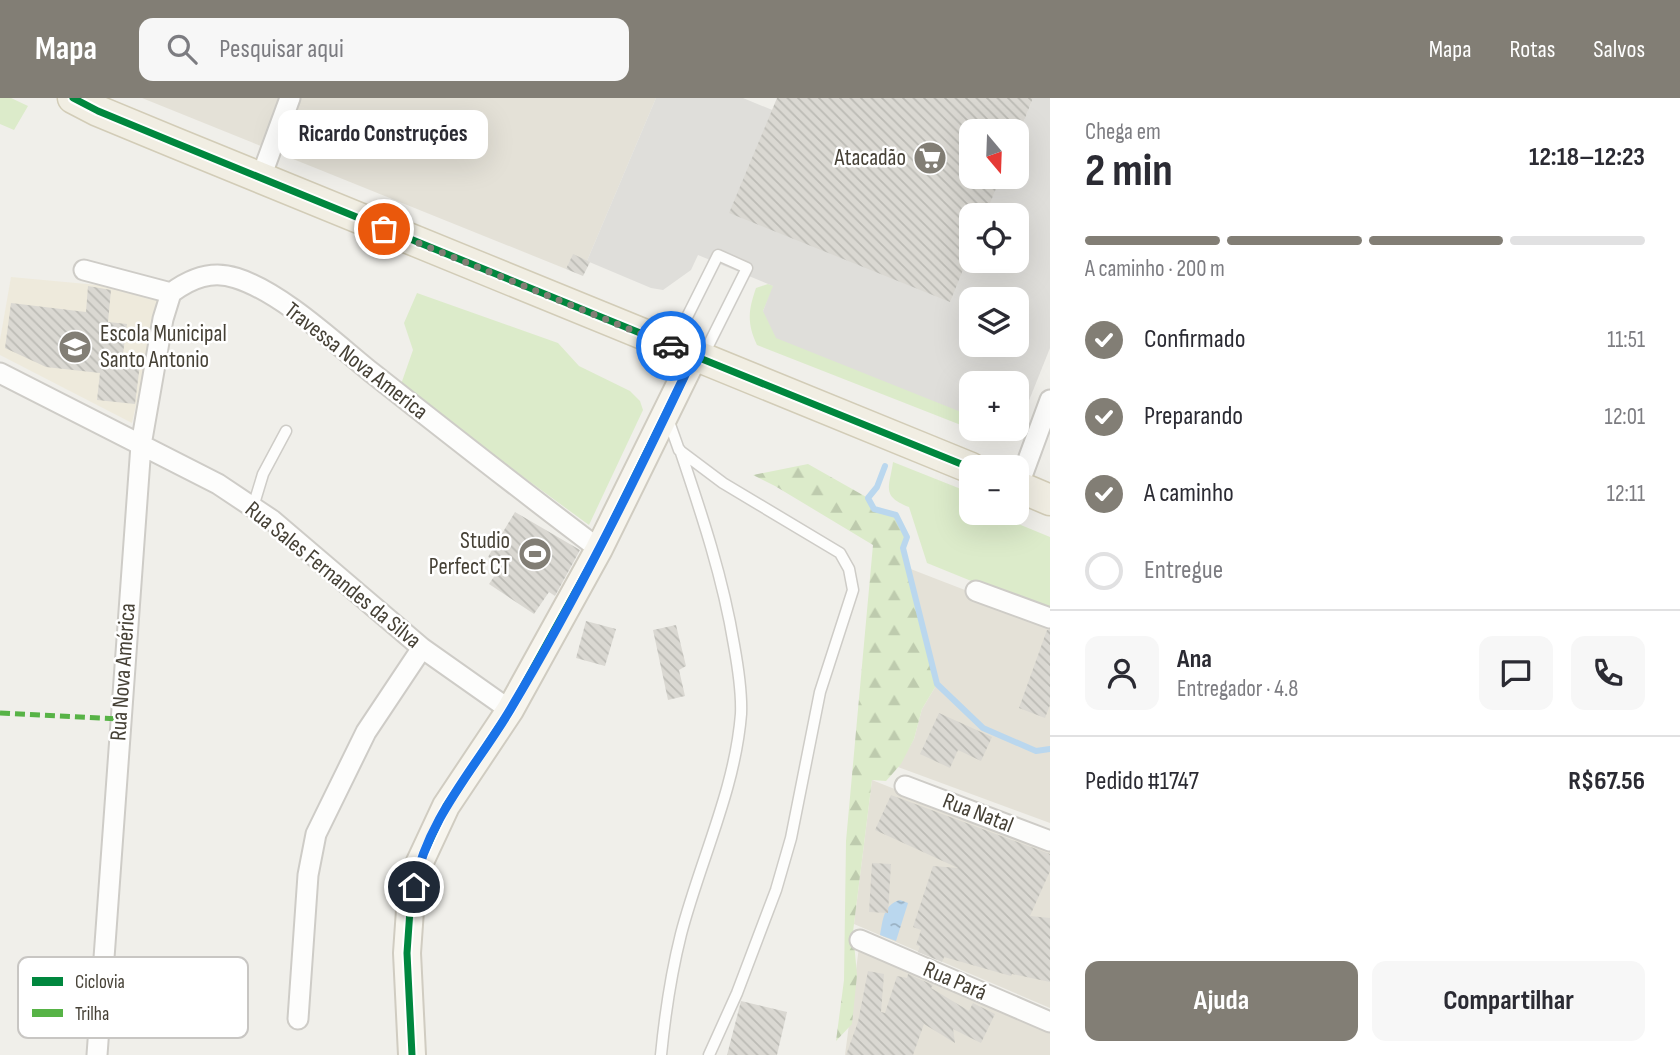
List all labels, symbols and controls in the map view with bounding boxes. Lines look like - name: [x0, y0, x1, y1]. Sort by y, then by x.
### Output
- search box: [139, 18, 629, 81]
- text: Mapa: [35, 29, 97, 69]
- icon: search: [163, 30, 201, 68]
- text: Pesquisar aqui: [219, 34, 344, 65]
- text: Mapa: [1429, 35, 1472, 64]
- text: Rotas: [1510, 35, 1555, 64]
- text: Salvos: [1593, 35, 1645, 64]
- callout: Ricardo Construções: [279, 110, 489, 159]
- text: Chega em: [1085, 118, 1161, 146]
- north arrow: [959, 119, 1029, 189]
- map controls: [959, 119, 1029, 525]
- text: Ricardo Construções: [298, 120, 468, 148]
- supermarket icon: Atacadão: [911, 139, 949, 177]
- text: 12:18–12:23: [1529, 142, 1645, 173]
- place label: Atacadão: [834, 144, 906, 172]
- text: 2 min: [1085, 144, 1173, 199]
- pin: [354, 199, 414, 259]
- button: locate: [959, 203, 1029, 273]
- icon: bag: [365, 210, 403, 248]
- text: A caminho · 200 m: [1085, 255, 1225, 283]
- button: layers: [959, 287, 1029, 357]
- street label: Travessa Nova America: [279, 296, 433, 426]
- courier: [636, 311, 706, 381]
- place label: Escola Municipal Santo Antonio: [100, 320, 227, 374]
- icon: check: [1085, 321, 1123, 359]
- text: Confirmado: [1144, 324, 1245, 355]
- text: 11:51: [1607, 326, 1645, 354]
- icon: car: [652, 327, 690, 365]
- school or university icon: Escola Municipal Santo Antonio: [56, 328, 94, 366]
- button: +: [959, 371, 1029, 441]
- icon: check: [1085, 398, 1123, 436]
- text: Preparando: [1144, 401, 1243, 432]
- text: 12:01: [1605, 403, 1645, 431]
- button: −: [959, 455, 1029, 525]
- icon: check: [1085, 475, 1123, 513]
- text: A caminho: [1144, 478, 1234, 509]
- text: 12:11: [1607, 480, 1645, 508]
- street label: Rua Sales Fernandes da Silva: [239, 495, 427, 655]
- place label: Studio Perfect CT: [429, 527, 510, 581]
- sports icon: Studio Perfect CT: [516, 535, 554, 573]
- text: Entregue: [1144, 555, 1223, 586]
- street label: Rua Nova América: [104, 602, 142, 742]
- button: person: [1085, 636, 1159, 710]
- button: chat: [1479, 636, 1553, 710]
- button: phone: [1571, 636, 1645, 710]
- text: Ana: [1177, 644, 1212, 675]
- text: Entregador · 4.8: [1177, 675, 1298, 703]
- text: Pedido #1747: [1085, 766, 1199, 797]
- text: R$67.56: [1568, 766, 1645, 797]
- street label: Rua Natal: [939, 787, 1017, 839]
- pin: [384, 857, 444, 917]
- icon: home: [395, 868, 433, 906]
- street label: Rua Pará: [919, 955, 991, 1007]
- legend: [18, 957, 248, 1038]
- button: Ajuda: [1085, 961, 1358, 1041]
- button: Compartilhar: [1372, 961, 1645, 1041]
- text: Ciclovia: [75, 971, 125, 994]
- text: Trilha: [75, 1003, 109, 1026]

